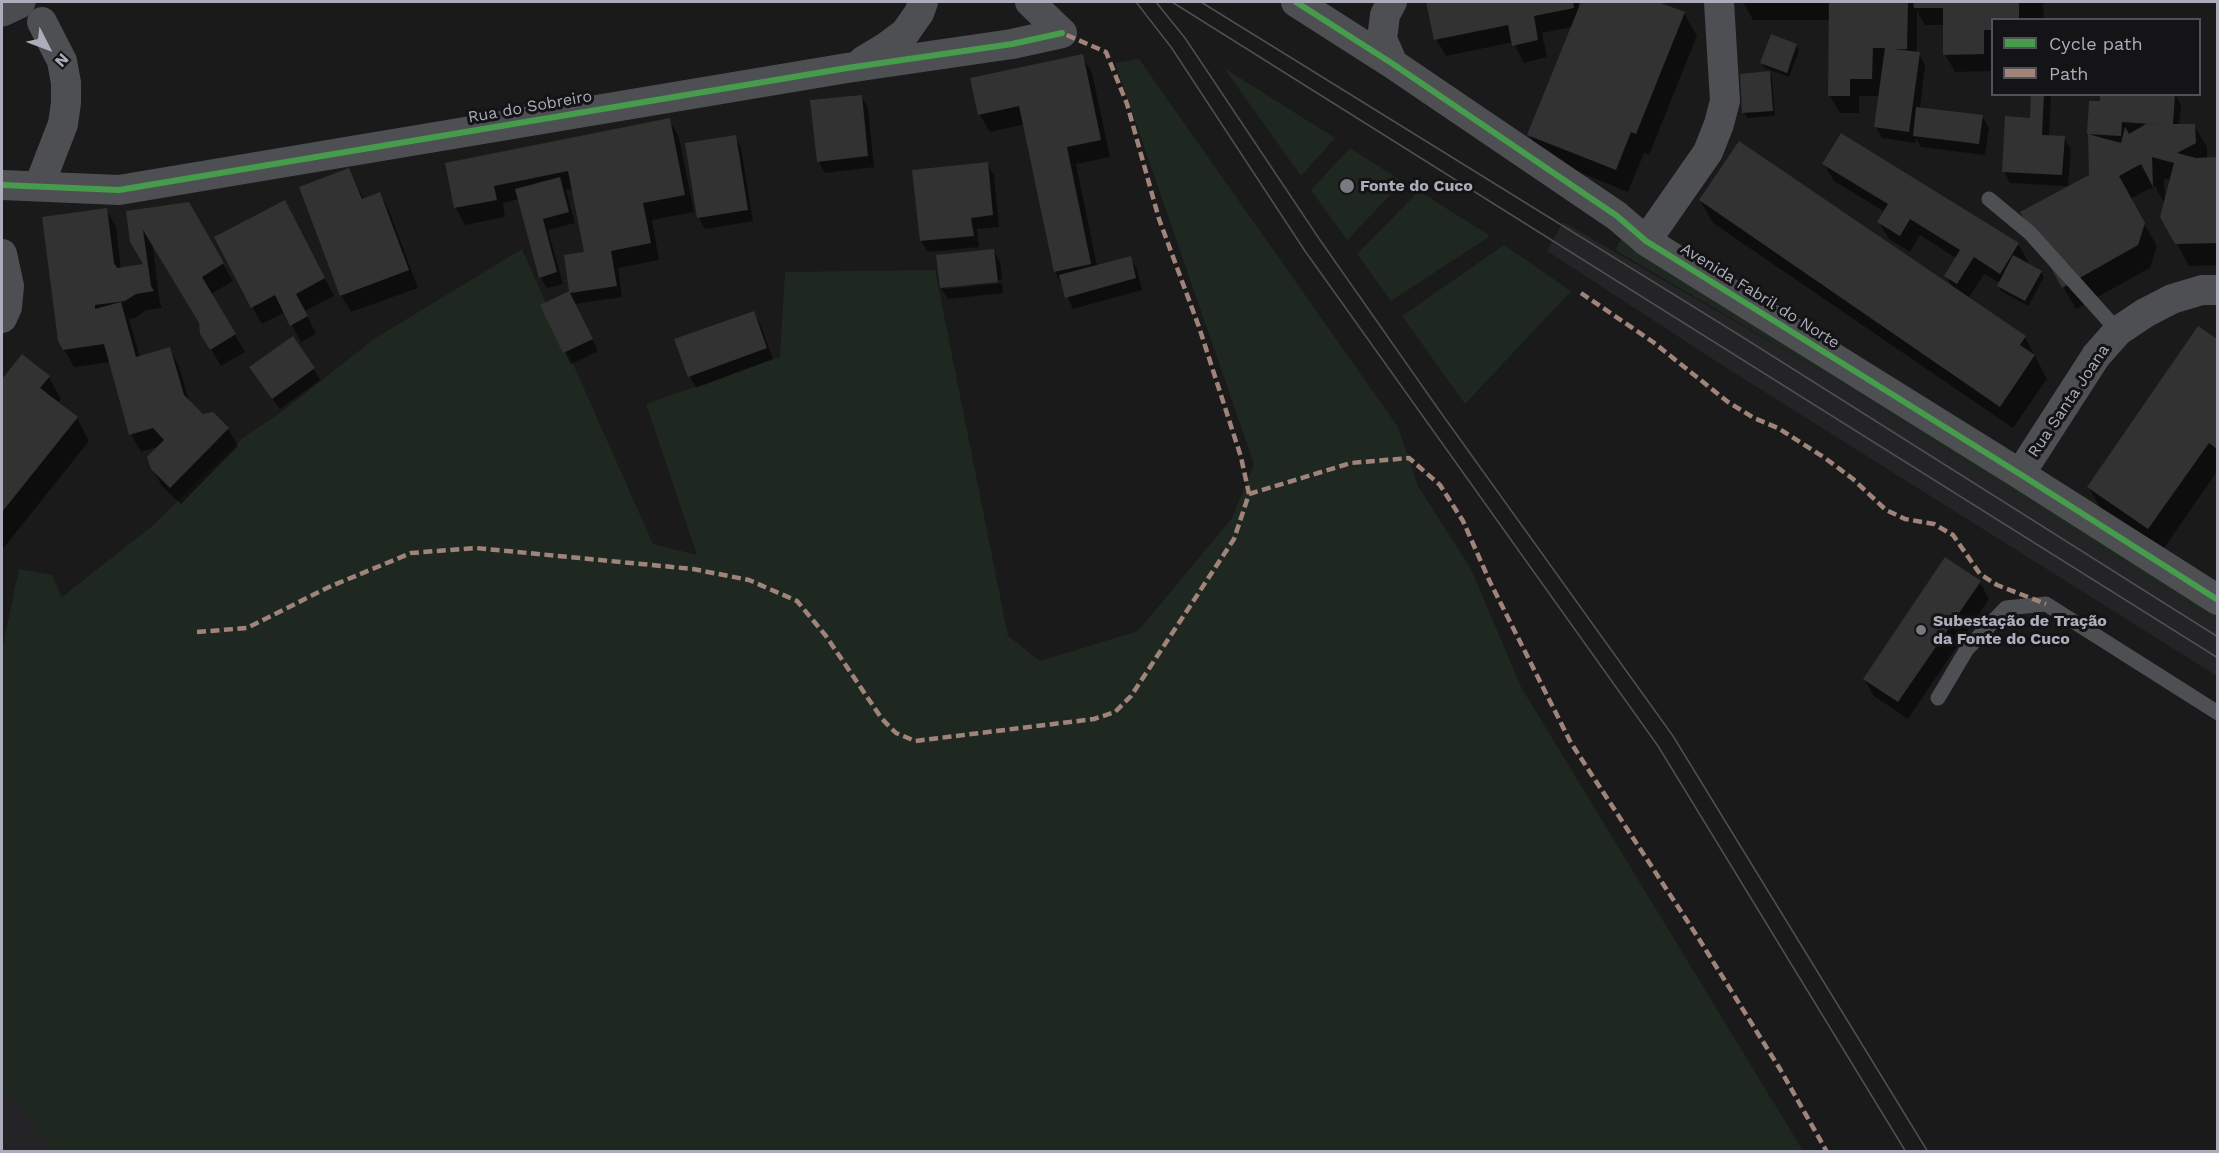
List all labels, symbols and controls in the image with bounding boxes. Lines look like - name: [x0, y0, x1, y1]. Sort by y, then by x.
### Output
- north arrow: [18, 18, 78, 78]
- legend: [1991, 18, 2201, 96]
- text: Cycle path: [2049, 33, 2143, 54]
- text: N: [51, 50, 73, 71]
- text: Path: [2049, 63, 2089, 84]
- street label: Rua do Sobreiro: [467, 87, 593, 127]
- place label: Fonte do Cuco: [1360, 176, 1473, 196]
- marker: Fonte do Cuco: [1338, 177, 1356, 195]
- street label: Avenida Fabril do Norte: [1677, 239, 1843, 353]
- street label: Rua Santa Joana: [2024, 341, 2114, 461]
- place label: Subestação de Tração da Fonte do Cuco: [1933, 611, 2107, 649]
- marker: Subestação de Tração da Fonte do Cuco: [1914, 623, 1928, 637]

